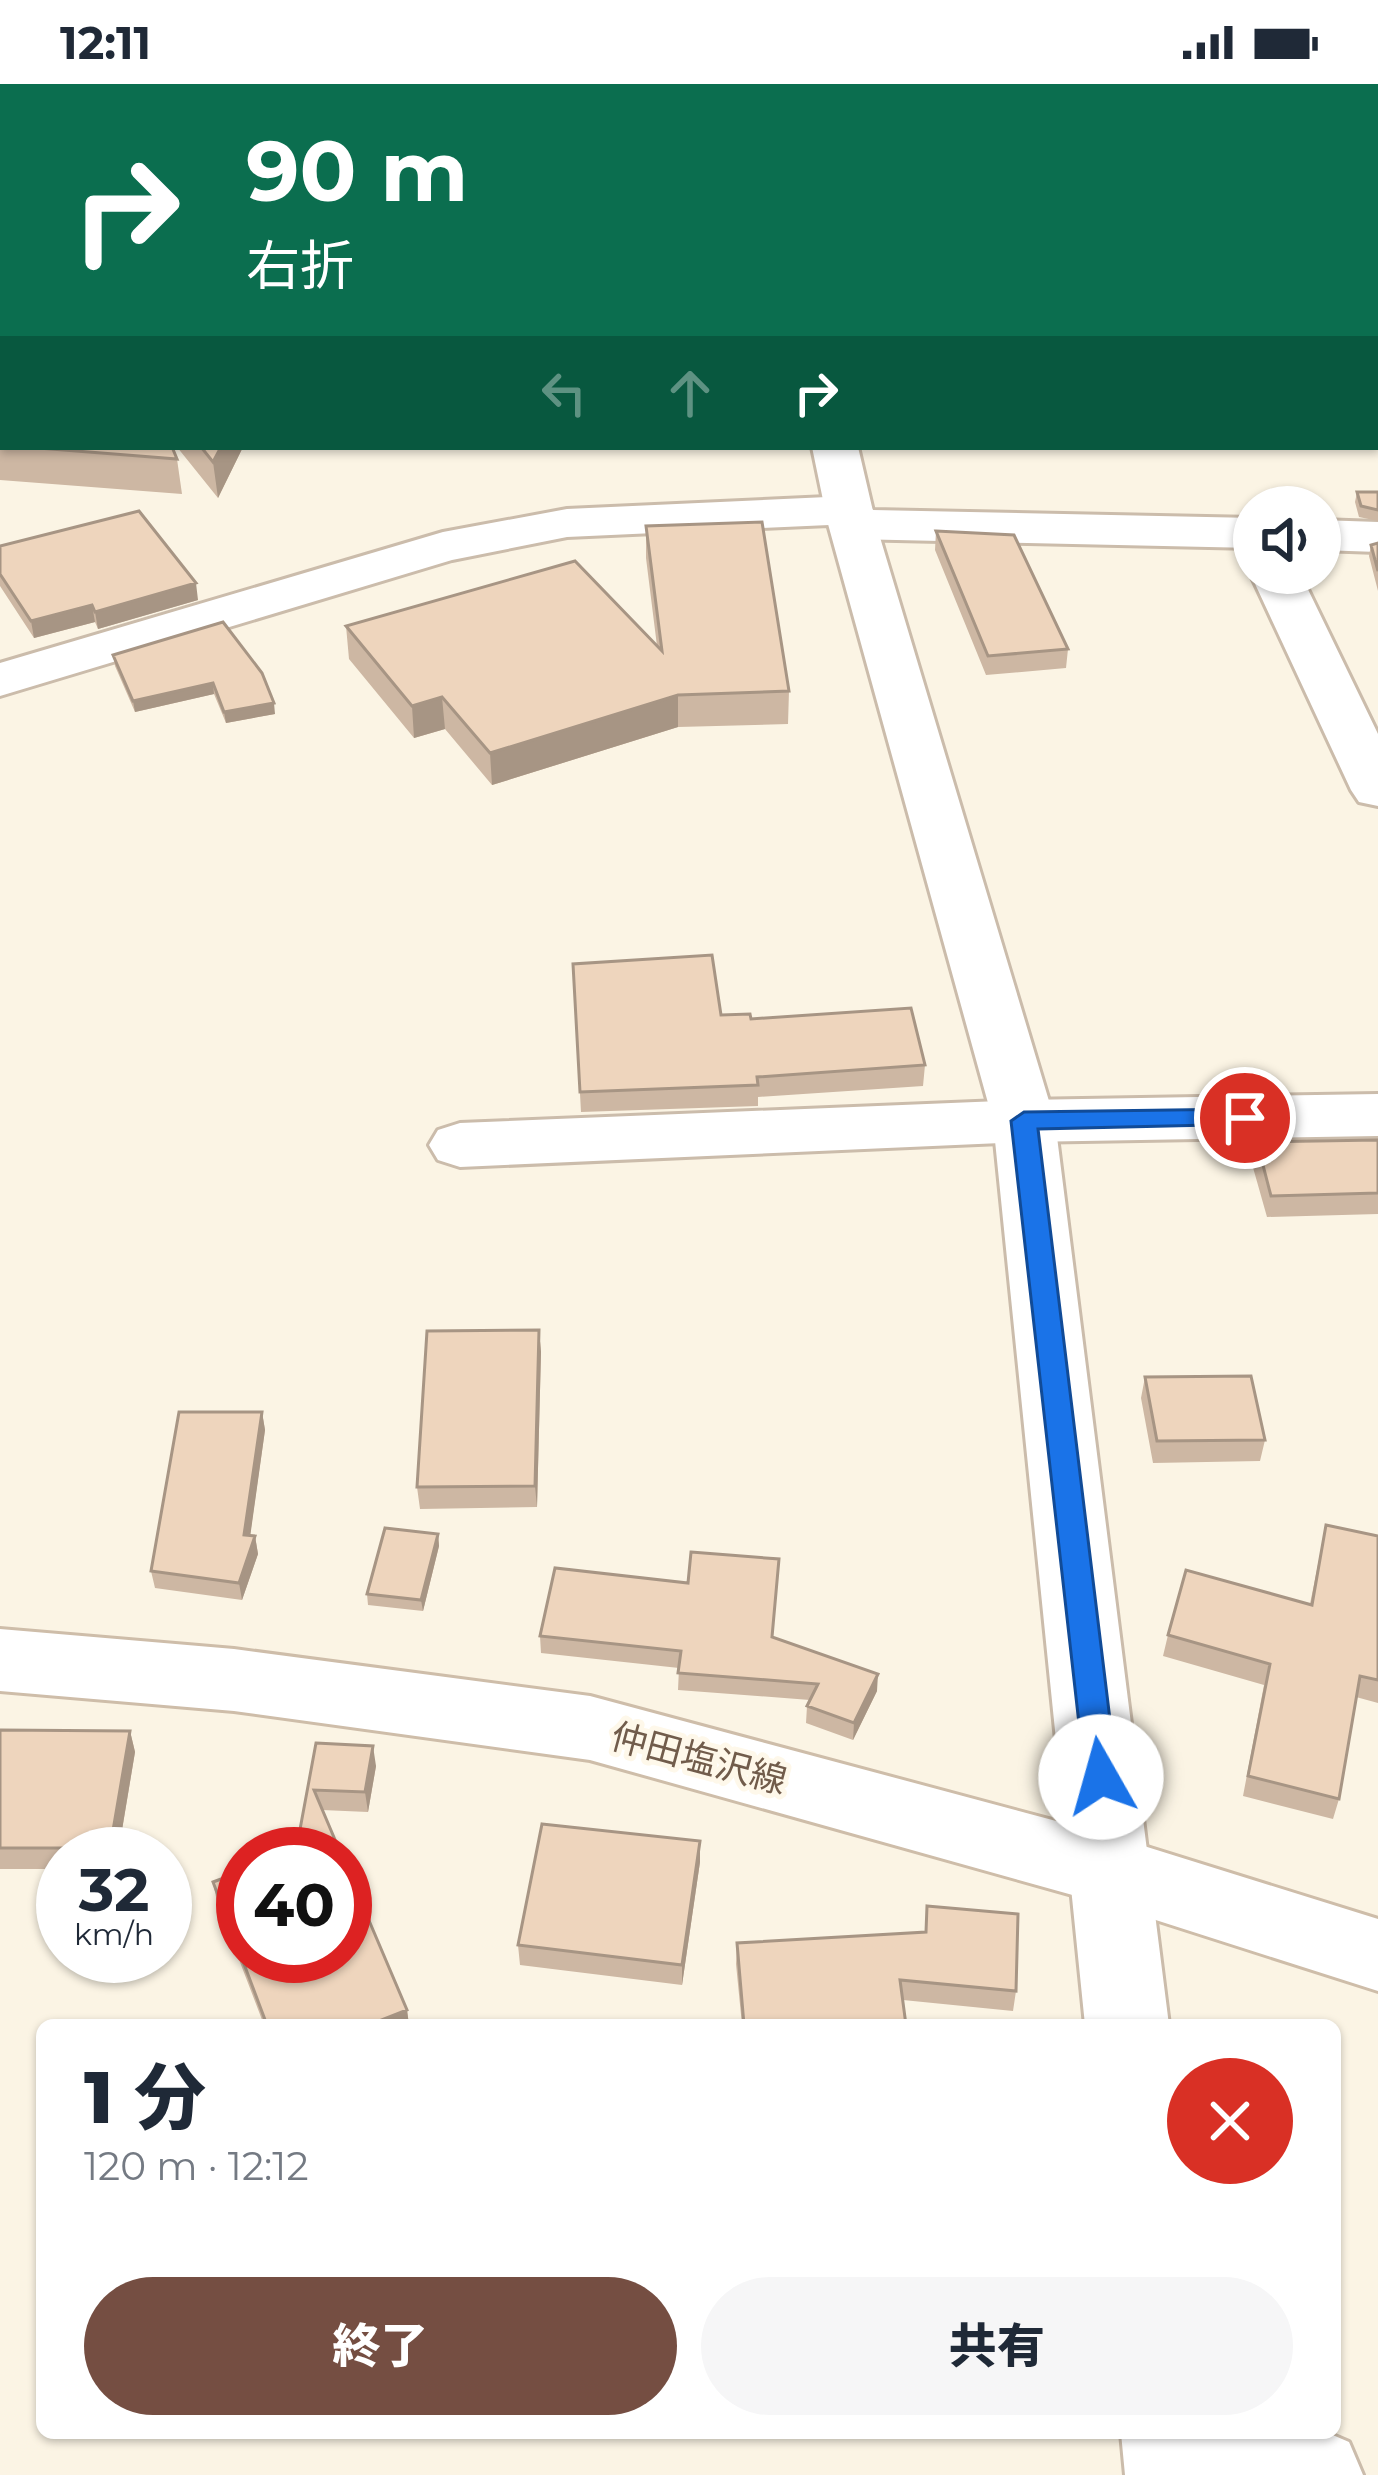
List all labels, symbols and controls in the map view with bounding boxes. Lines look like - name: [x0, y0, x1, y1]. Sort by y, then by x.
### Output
- text: 12:11: [60, 15, 151, 70]
- text: 90 m: [246, 120, 468, 222]
- icon: right: [48, 132, 204, 288]
- text: 右折: [246, 233, 354, 299]
- icon: left: [531, 360, 597, 426]
- icon: ahead: [657, 360, 723, 426]
- icon: right: [783, 360, 849, 426]
- map controls: [1233, 486, 1341, 594]
- button: sound: [1233, 486, 1341, 594]
- pin: [1194, 1067, 1296, 1169]
- icon: arrive: [1212, 1085, 1278, 1151]
- street label: 仲田塩沢線: [606, 1713, 792, 1803]
- position arrow: [1038, 1714, 1164, 1840]
- speed limit sign: 40: [216, 1827, 372, 1983]
- text: 32: [79, 1853, 149, 1926]
- text: km/h: [74, 1916, 154, 1953]
- text: 1 分: [84, 2053, 206, 2141]
- button: close: [1167, 2058, 1293, 2184]
- text: 120 m · 12:12: [84, 2142, 309, 2190]
- button: 終了: [84, 2277, 677, 2415]
- button: 共有: [701, 2277, 1293, 2415]

